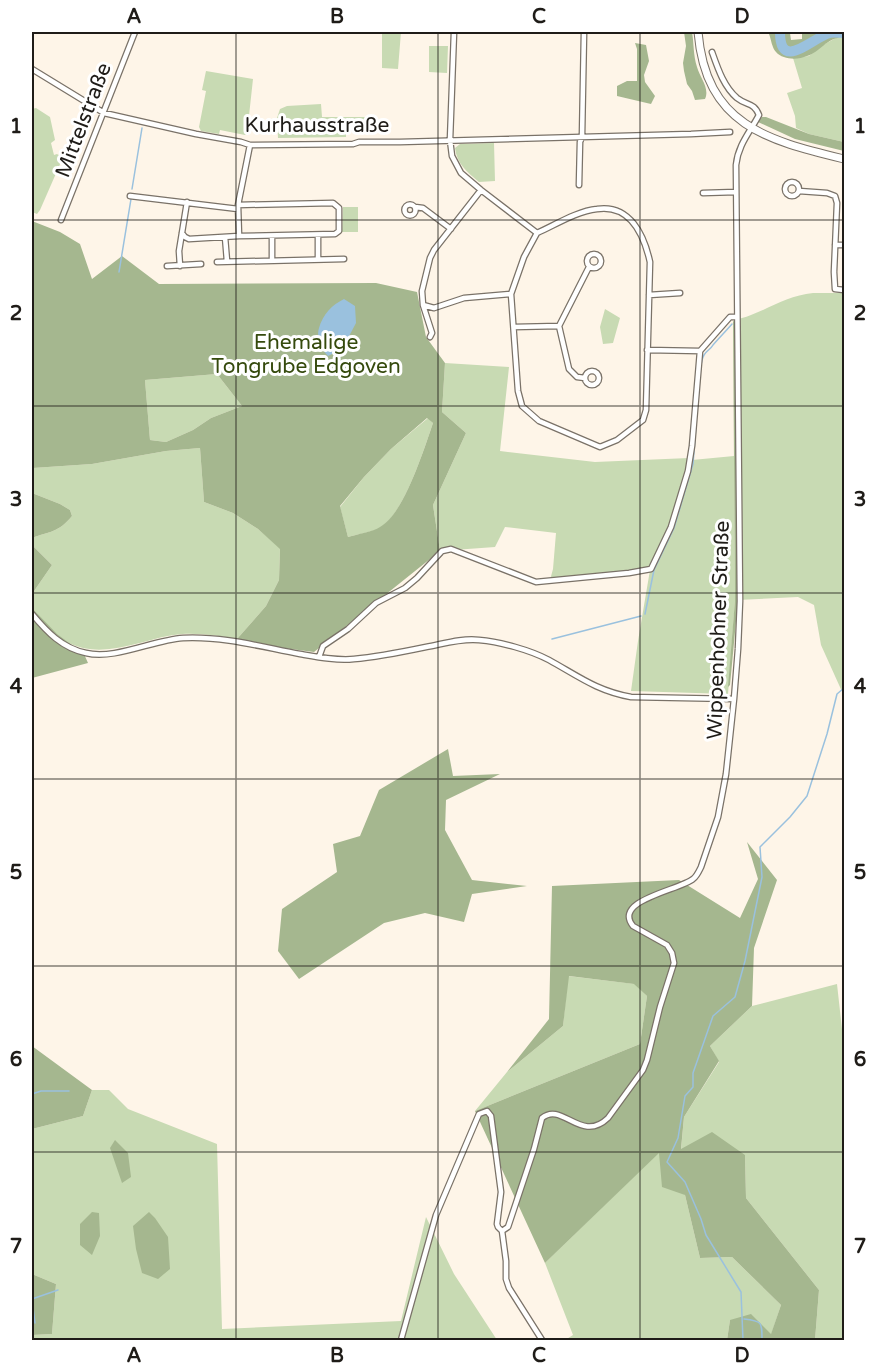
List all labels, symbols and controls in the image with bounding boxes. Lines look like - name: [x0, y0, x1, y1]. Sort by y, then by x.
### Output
- text: A: [127, 5, 142, 29]
- text: B: [330, 5, 344, 29]
- text: C: [532, 5, 546, 29]
- text: D: [734, 5, 750, 29]
- street label: Mittelstraße: [50, 59, 117, 181]
- street label: Kurhausstraße: [245, 113, 390, 138]
- text: 1: [10, 115, 22, 139]
- text: 1: [854, 115, 866, 139]
- text: 2: [10, 302, 22, 326]
- text: 2: [854, 302, 866, 326]
- park label: Ehemalige Tongrube Edgoven: [211, 330, 401, 379]
- text: 3: [10, 488, 22, 512]
- text: 3: [854, 488, 866, 512]
- street label: Wippenhohner Straße: [702, 520, 735, 740]
- text: 4: [10, 675, 23, 699]
- text: 4: [854, 675, 867, 699]
- text: 5: [10, 861, 22, 885]
- text: 5: [854, 861, 866, 885]
- text: 6: [10, 1048, 22, 1072]
- text: 6: [854, 1048, 866, 1072]
- text: 7: [10, 1235, 22, 1259]
- text: 7: [854, 1235, 866, 1259]
- text: A: [127, 1344, 142, 1368]
- text: B: [330, 1344, 344, 1368]
- text: C: [532, 1344, 546, 1368]
- text: D: [734, 1344, 750, 1368]

